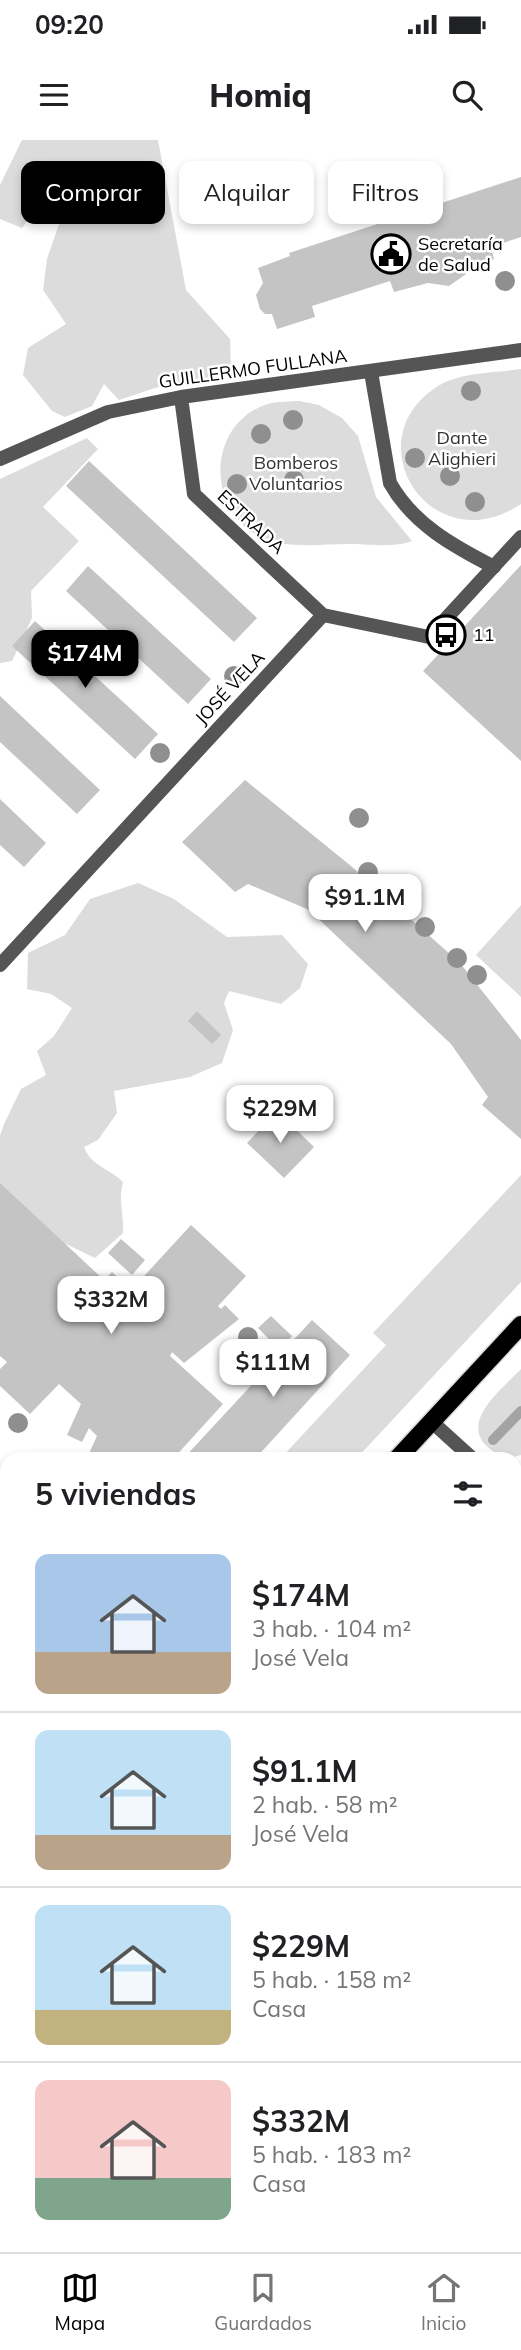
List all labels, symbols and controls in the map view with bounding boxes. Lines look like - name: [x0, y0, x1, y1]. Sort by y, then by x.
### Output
- text: 09:20: [35, 8, 104, 41]
- text: Homiq: [209, 75, 312, 115]
- icon: menu: [35, 76, 73, 114]
- icon: search: [448, 76, 486, 114]
- chip: Comprar: [21, 161, 165, 224]
- chip: Alquilar: [179, 161, 314, 224]
- chip: Filtros: [328, 161, 443, 224]
- place label: Secretaría de Salud: [418, 232, 503, 276]
- public building icon: Secretaría de Salud: [370, 233, 412, 275]
- street label: GUILLERMO FULLANA: [157, 344, 349, 393]
- park label: Dante Alighieri: [428, 426, 496, 470]
- park label: Bomberos Voluntarios: [249, 451, 343, 495]
- street label: ESTRADA: [213, 485, 290, 559]
- bus stop icon: 11: [425, 614, 467, 656]
- place label: 11: [473, 623, 495, 646]
- pin: $174M: [36, 630, 134, 690]
- text: $174M: [47, 638, 123, 667]
- street label: JOSÉ VELA: [190, 646, 269, 729]
- pin: $91.1M: [308, 874, 422, 934]
- text: $91.1M: [325, 882, 405, 911]
- pin: $229M: [231, 1086, 329, 1145]
- text: $229M: [242, 1093, 318, 1122]
- pin: $332M: [62, 1276, 160, 1336]
- text: $332M: [73, 1284, 149, 1313]
- pin: $111M: [224, 1340, 322, 1399]
- text: $111M: [235, 1347, 311, 1376]
- text: 5 viviendas: [35, 1475, 196, 1513]
- icon: filters: [449, 1475, 487, 1513]
- text: $174M: [252, 1576, 350, 1614]
- icon: home: [91, 1582, 175, 1666]
- text: 3 hab. · 104 m²: [252, 1614, 411, 1643]
- text: José Vela: [252, 1643, 349, 1672]
- text: $91.1M: [252, 1752, 358, 1790]
- icon: home: [91, 1758, 175, 1842]
- text: 2 hab. · 58 m²: [252, 1790, 397, 1819]
- text: José Vela: [252, 1819, 349, 1848]
- text: $229M: [252, 1927, 350, 1965]
- icon: home: [91, 1933, 175, 2017]
- text: 5 hab. · 158 m²: [252, 1965, 411, 1994]
- text: Casa: [252, 1994, 306, 2023]
- text: $332M: [252, 2102, 350, 2140]
- icon: home: [91, 2108, 175, 2192]
- text: 5 hab. · 183 m²: [252, 2140, 411, 2169]
- text: Casa: [252, 2169, 306, 2198]
- tab: Mapa: [55, 2269, 105, 2335]
- tab: Guardados: [214, 2269, 312, 2335]
- tab: Inicio: [421, 2269, 466, 2335]

